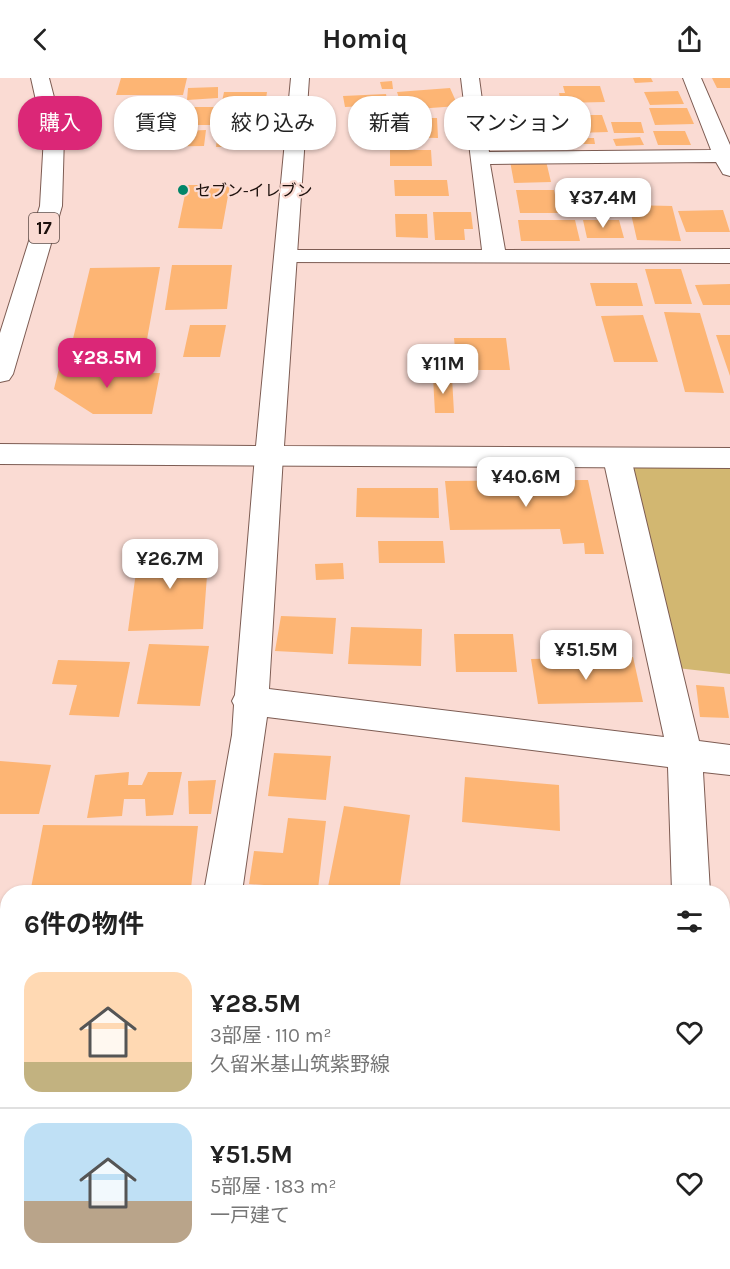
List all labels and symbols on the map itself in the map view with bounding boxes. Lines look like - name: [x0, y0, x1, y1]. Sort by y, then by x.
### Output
- pin: ¥37.4M: [554, 178, 652, 229]
- place label: セブン-イレブン: [195, 181, 313, 200]
- marker: セブン-イレブン: [176, 183, 190, 197]
- road number: 17: [29, 213, 59, 243]
- pin: ¥28.5M: [58, 338, 156, 389]
- pin: ¥11M: [407, 344, 479, 395]
- pin: ¥40.6M: [477, 457, 575, 508]
- pin: ¥26.7M: [121, 539, 219, 590]
- pin: ¥51.5M: [537, 630, 635, 681]

